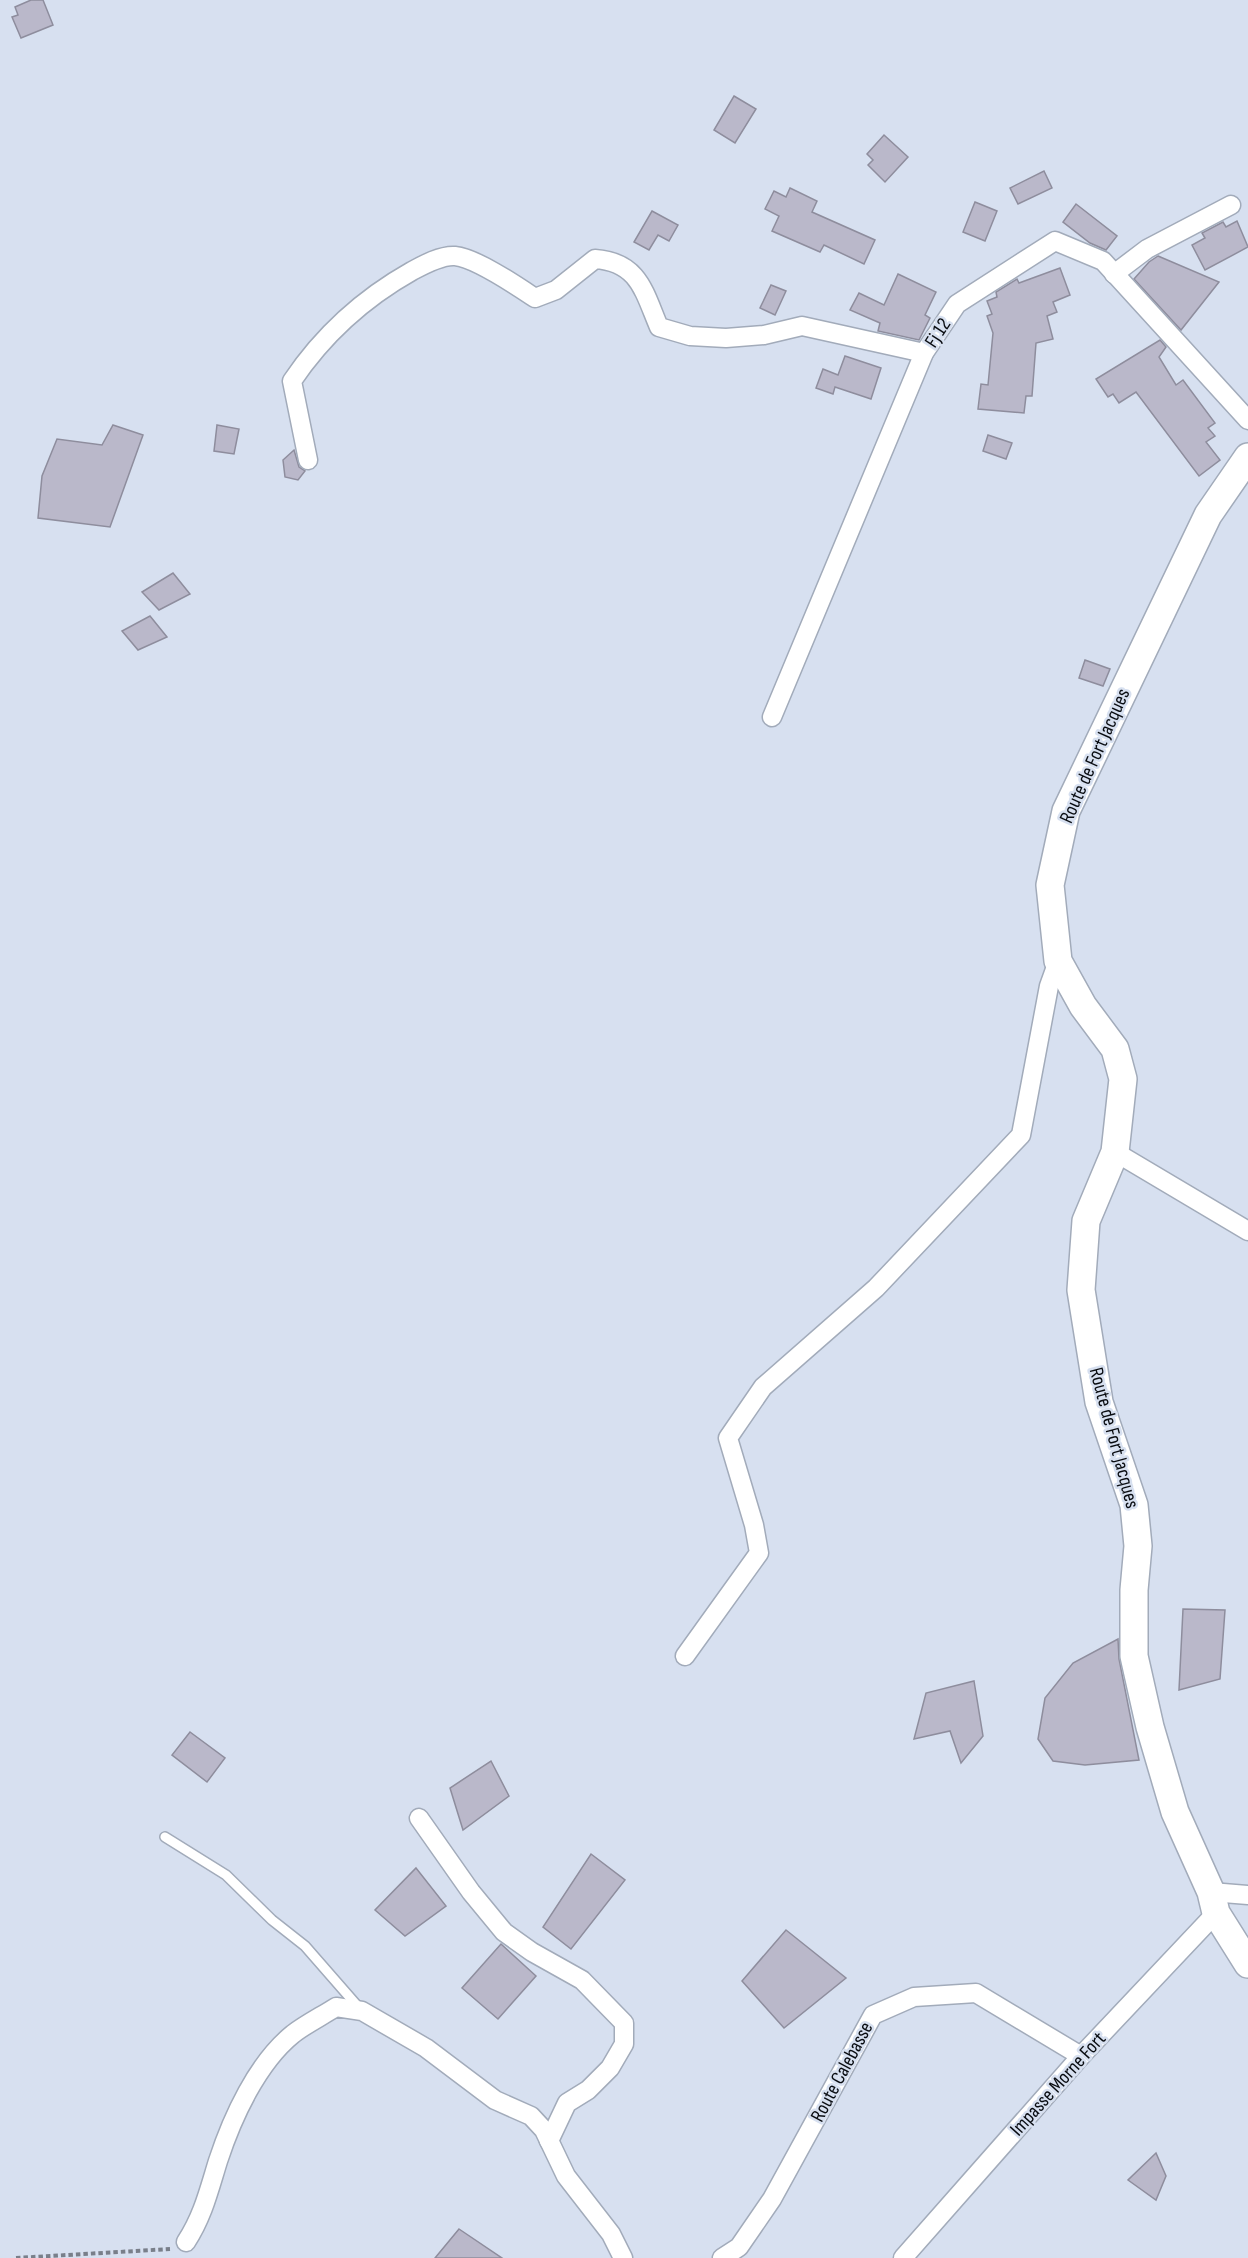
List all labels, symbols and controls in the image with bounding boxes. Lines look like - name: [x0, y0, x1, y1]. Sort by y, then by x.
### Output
- street label: Fj 12: [920, 314, 956, 352]
- street label: Route de Fort Jacques: [1055, 685, 1135, 827]
- street label: Route de Fort Jacques: [1084, 1365, 1144, 1511]
- street label: Route Calebasse: [806, 2018, 878, 2126]
- street label: Impasse Morne Fort: [1005, 2027, 1111, 2141]

